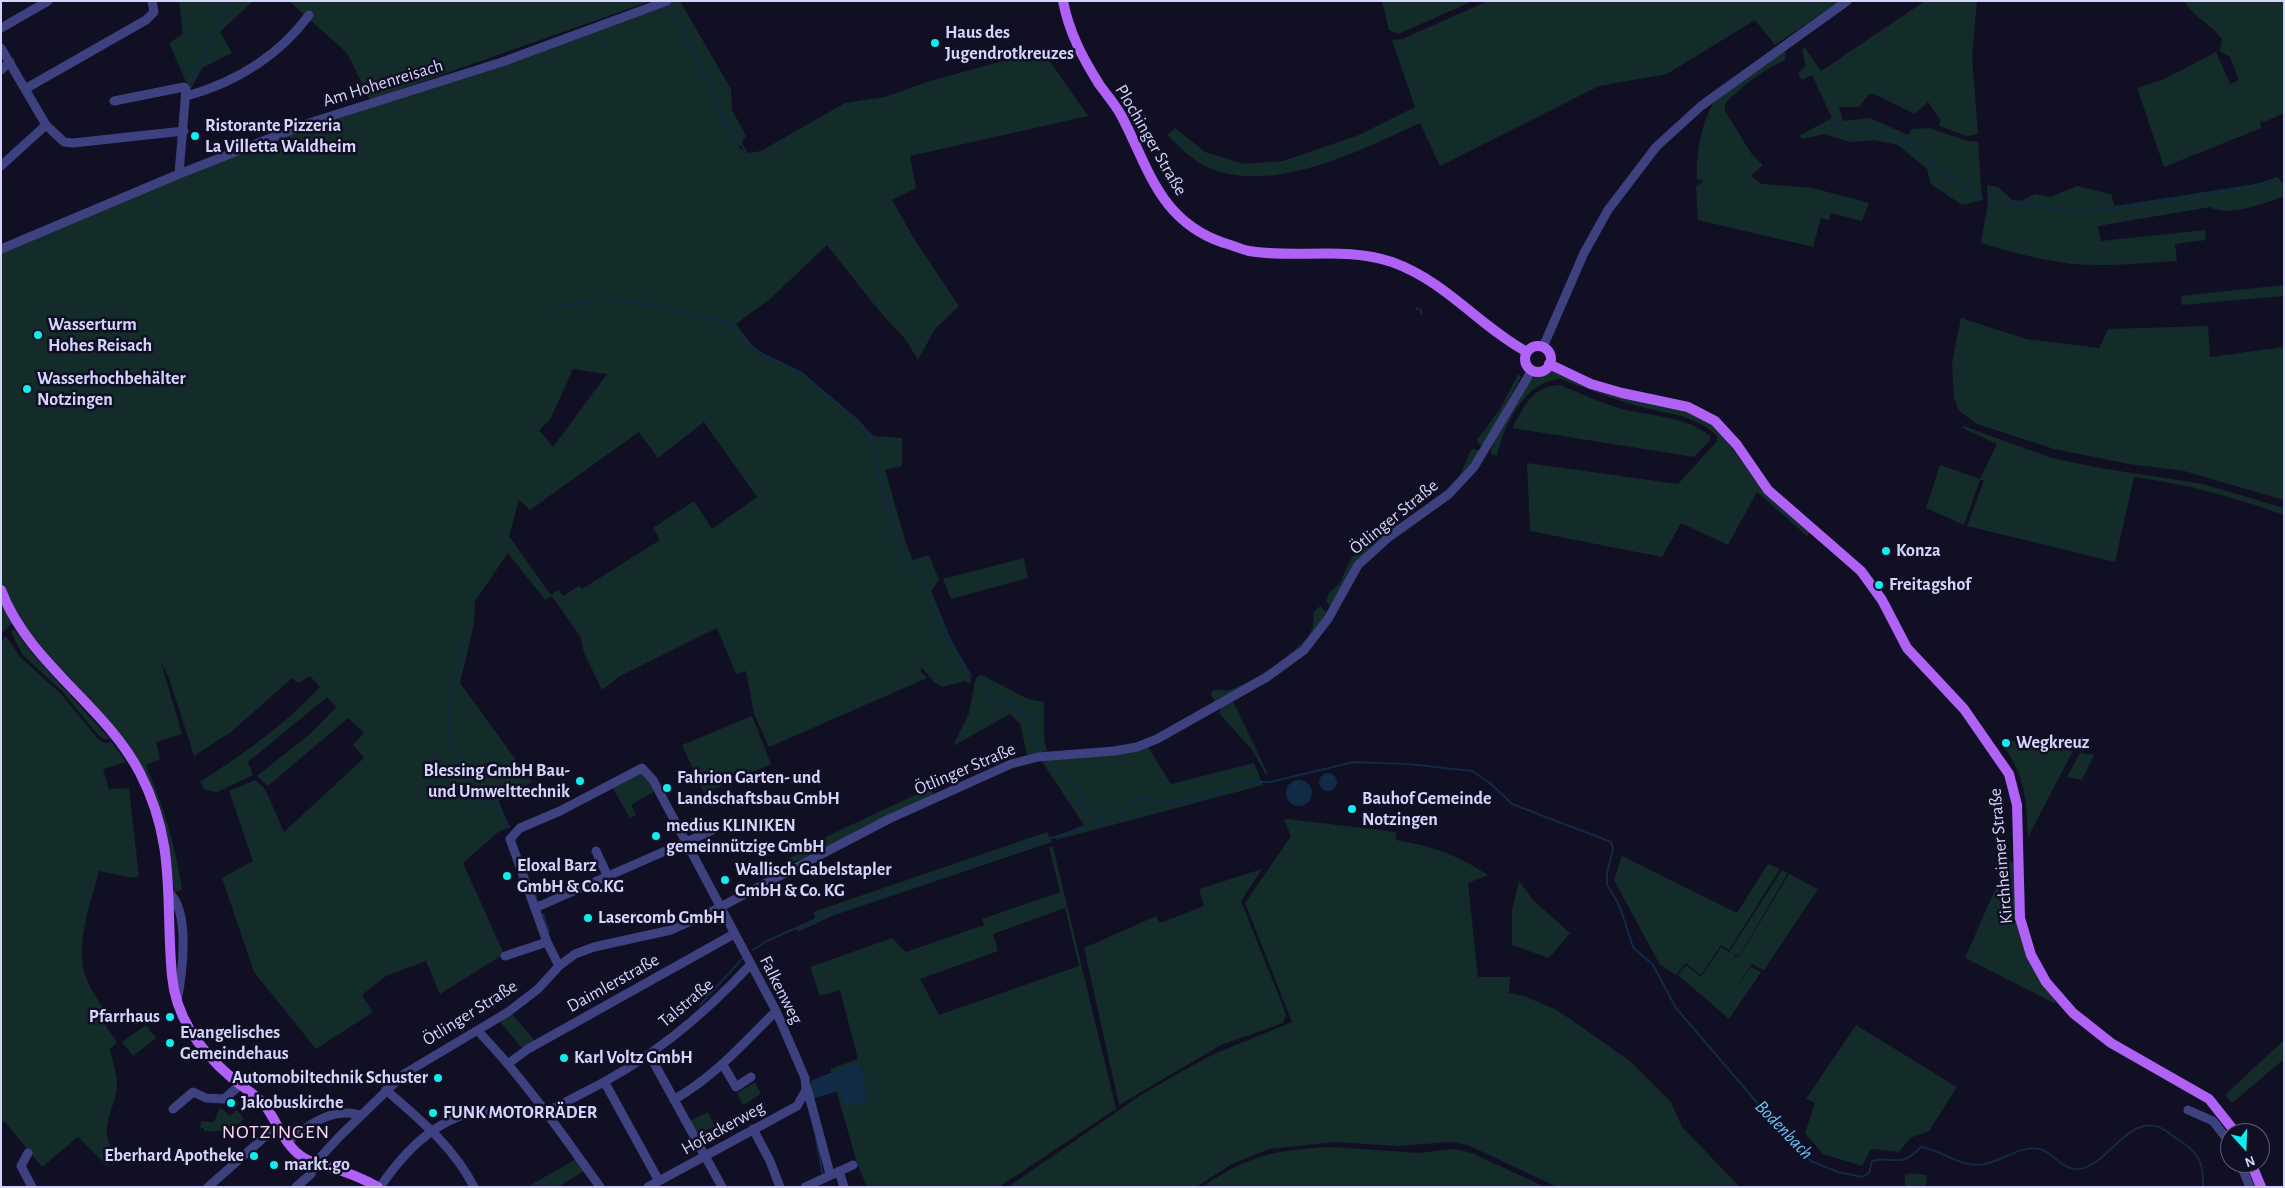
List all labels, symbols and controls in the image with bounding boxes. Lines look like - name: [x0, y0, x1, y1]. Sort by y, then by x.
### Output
- place label: Haus des Jugendrotkreuzes: [945, 22, 1074, 64]
- marker: Haus des Jugendrotkreuzes: [929, 37, 941, 49]
- street label: Am Hohenreisach: [320, 54, 446, 112]
- street label: Plochinger Straße: [1110, 81, 1192, 199]
- place label: Ristorante Pizzeria La Villetta Waldheim: [205, 115, 356, 158]
- marker: Ristorante Pizzeria La Villetta Waldheim: [189, 130, 201, 142]
- place label: Wasserturm Hohes Reisach: [48, 314, 152, 356]
- marker: Wasserturm Hohes Reisach: [32, 329, 44, 341]
- place label: Wasserhochbehälter Notzingen: [37, 368, 186, 410]
- marker: Wasserhochbehälter Notzingen: [21, 383, 33, 395]
- street label: Ötlinger Straße: [1345, 475, 1443, 559]
- place label: Konza: [1896, 540, 1941, 562]
- marker: Konza: [1880, 545, 1892, 557]
- place label: Freitagshof: [1889, 574, 1971, 596]
- marker: Freitagshof: [1873, 579, 1885, 591]
- place label: Wegkreuz: [2016, 732, 2089, 754]
- marker: Wegkreuz: [2000, 737, 2012, 749]
- street label: Ötlinger Straße: [911, 738, 1019, 800]
- place label: Blessing GmbH Bau- und Umwelttechnik: [423, 760, 570, 802]
- place label: Fahrion Garten- und Landschaftsbau GmbH: [677, 767, 840, 810]
- marker: Blessing GmbH Bau- und Umwelttechnik: [574, 775, 586, 787]
- marker: Fahrion Garten- und Landschaftsbau GmbH: [661, 782, 673, 794]
- street label: Kirchheimer Straße: [1984, 787, 2018, 925]
- place label: Bauhof Gemeinde Notzingen: [1362, 788, 1491, 831]
- marker: Bauhof Gemeinde Notzingen: [1346, 803, 1358, 815]
- place label: medius KLINIKEN gemeinnützige GmbH: [666, 815, 824, 858]
- marker: medius KLINIKEN gemeinnützige GmbH: [650, 830, 662, 842]
- place label: Eloxal Barz GmbH & Co.KG: [517, 855, 624, 898]
- place label: Wallisch Gabelstapler GmbH & Co. KG: [735, 859, 891, 902]
- marker: Eloxal Barz GmbH & Co.KG: [501, 870, 513, 882]
- marker: Wallisch Gabelstapler GmbH & Co. KG: [719, 874, 731, 886]
- place label: Lasercomb GmbH: [598, 907, 725, 929]
- marker: Lasercomb GmbH: [582, 912, 594, 924]
- street label: Daimlerstraße: [563, 949, 663, 1017]
- street label: Falkenweg: [755, 952, 807, 1028]
- street label: Talstraße: [654, 974, 718, 1032]
- street label: Ötlinger Straße: [419, 975, 521, 1051]
- place label: Pfarrhaus: [89, 1006, 160, 1028]
- marker: Pfarrhaus: [164, 1011, 176, 1023]
- place label: Evangelisches Gemeindehaus: [180, 1022, 289, 1064]
- marker: Evangelisches Gemeindehaus: [164, 1037, 176, 1049]
- place label: Karl Voltz GmbH: [574, 1047, 693, 1069]
- marker: Karl Voltz GmbH: [558, 1052, 570, 1064]
- place label: Automobiltechnik Schuster: [232, 1067, 428, 1089]
- marker: Automobiltechnik Schuster: [432, 1072, 444, 1084]
- place label: Jakobuskirche: [241, 1092, 343, 1114]
- street label: Hofackerweg: [678, 1096, 768, 1160]
- water label: Bodenbach: [1750, 1096, 1818, 1164]
- marker: Jakobuskirche: [225, 1097, 237, 1109]
- place label: FUNK MOTORRÄDER: [443, 1102, 597, 1124]
- marker: FUNK MOTORRÄDER: [427, 1107, 439, 1119]
- district label: NOTZINGEN: [221, 1120, 331, 1144]
- north arrow: [2220, 1123, 2270, 1173]
- place label: Eberhard Apotheke: [104, 1145, 244, 1167]
- marker: Eberhard Apotheke: [248, 1150, 260, 1162]
- text: N: [2243, 1153, 2257, 1169]
- place label: markt.go: [284, 1154, 350, 1176]
- marker: markt.go: [268, 1159, 280, 1171]

